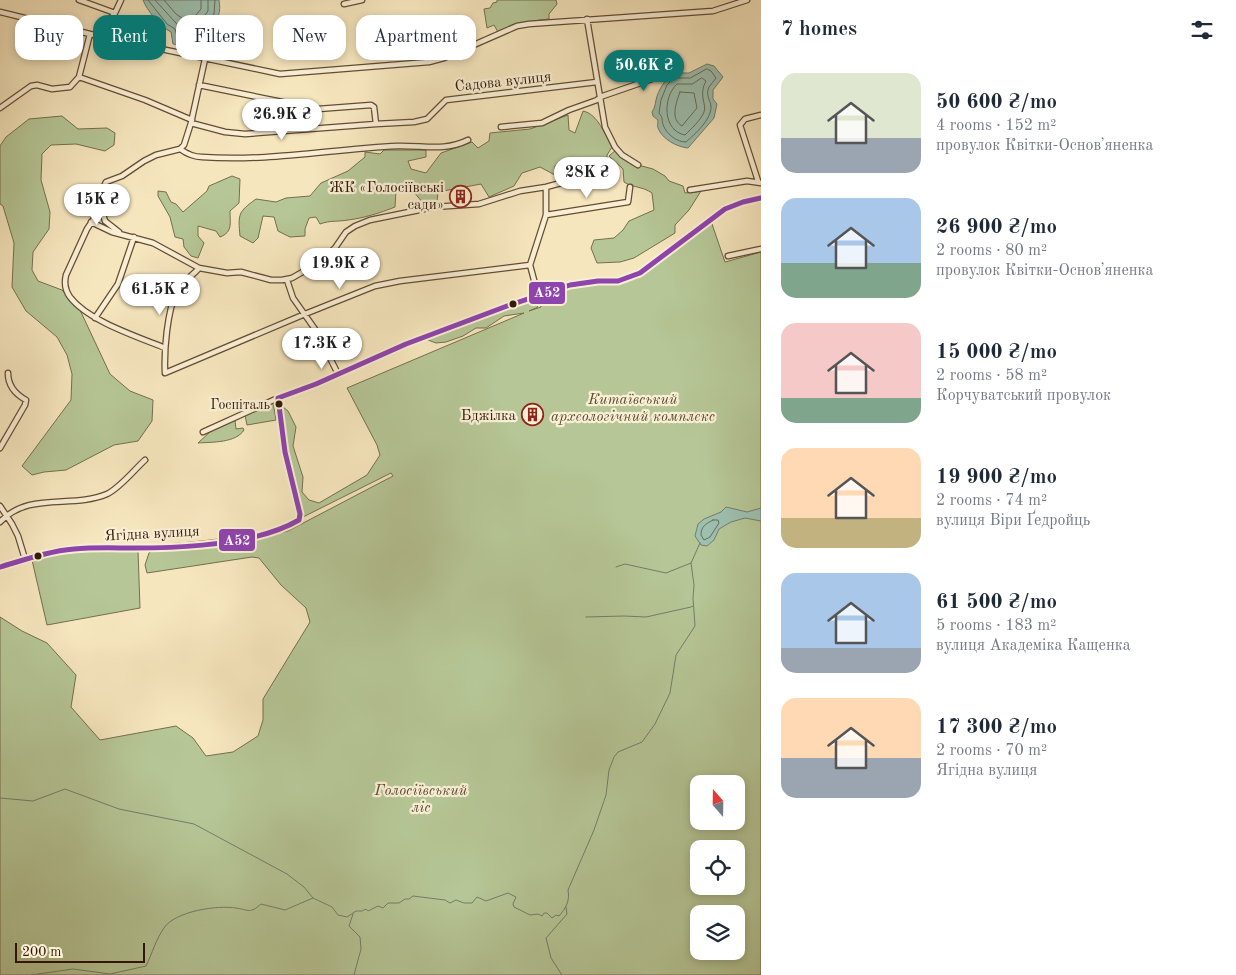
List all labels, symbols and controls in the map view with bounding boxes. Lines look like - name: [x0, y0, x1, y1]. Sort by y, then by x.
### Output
- chip: Buy: [15, 15, 83, 60]
- chip: Rent: [93, 15, 166, 60]
- chip: Filters: [176, 15, 263, 60]
- chip: New: [273, 15, 346, 60]
- chip: Apartment: [356, 15, 476, 60]
- icon: filters: [1188, 16, 1216, 44]
- text: 7 homes: [781, 19, 857, 40]
- pin: 50.6K ₴: [598, 49, 690, 92]
- text: 50.6K ₴: [615, 58, 673, 74]
- street label: Садова вулиця: [454, 70, 552, 95]
- text: 50 600 ₴/mo: [936, 92, 1057, 113]
- icon: home: [821, 93, 881, 153]
- pin: 26.9K ₴: [236, 98, 328, 141]
- text: 26.9K ₴: [253, 107, 311, 123]
- text: 4 rooms · 152 m²: [936, 118, 1056, 134]
- text: провулок Квітки-Основʼяненка: [936, 138, 1153, 154]
- pin: 28K ₴: [552, 156, 622, 199]
- text: 28K ₴: [565, 165, 609, 181]
- place label: ЖК «Голосіївські сади»: [329, 181, 444, 213]
- pin: 15K ₴: [62, 184, 132, 226]
- building icon: ЖК «Голосіївські сади»: [448, 184, 472, 208]
- text: 15K ₴: [75, 192, 119, 208]
- text: 26 900 ₴/mo: [936, 217, 1057, 238]
- icon: home: [821, 218, 881, 278]
- text: 2 rooms · 80 m²: [936, 243, 1047, 259]
- pin: 19.9K ₴: [294, 248, 386, 290]
- text: 19.9K ₴: [311, 256, 369, 272]
- text: провулок Квітки-Основʼяненка: [936, 263, 1153, 279]
- pin: 61.5K ₴: [114, 274, 206, 316]
- line badge: А52: [528, 281, 566, 305]
- text: 61.5K ₴: [131, 282, 189, 298]
- text: А52: [534, 286, 560, 300]
- unlabelled marker: [508, 299, 518, 309]
- pin: 17.3K ₴: [276, 328, 368, 370]
- text: 17.3K ₴: [293, 336, 351, 352]
- text: 15 000 ₴/mo: [936, 342, 1057, 363]
- icon: home: [821, 343, 881, 403]
- text: 2 rooms · 58 m²: [936, 368, 1047, 384]
- text: Корчуватський провулок: [936, 388, 1111, 404]
- park label: Китаївський археологічний комплекс: [551, 393, 715, 425]
- place label: Госпіталь: [210, 398, 270, 412]
- marker: Госпіталь: [274, 399, 284, 409]
- building icon: Бджілка: [520, 403, 544, 427]
- place label: Бджілка: [461, 409, 517, 424]
- text: 19 900 ₴/mo: [936, 467, 1057, 488]
- icon: home: [821, 468, 881, 528]
- text: 2 rooms · 74 m²: [936, 493, 1047, 509]
- text: вулиця Віри Ґедройць: [936, 513, 1090, 529]
- street label: Ягідна вулиця: [104, 525, 200, 544]
- line badge: А52: [218, 528, 256, 552]
- text: А52: [224, 534, 250, 548]
- unlabelled marker: [33, 551, 43, 561]
- text: 61 500 ₴/mo: [936, 592, 1057, 613]
- icon: home: [821, 593, 881, 653]
- text: 5 rooms · 183 m²: [936, 618, 1056, 634]
- text: вулиця Академіка Кащенка: [936, 638, 1131, 654]
- text: 17 300 ₴/mo: [936, 717, 1057, 738]
- icon: home: [821, 718, 881, 778]
- text: 2 rooms · 70 m²: [936, 743, 1047, 759]
- text: Ягідна вулиця: [936, 763, 1037, 779]
- north arrow: [690, 775, 745, 830]
- map controls: [690, 775, 745, 960]
- park label: Голосіївський ліс: [374, 784, 468, 816]
- button: locate: [690, 840, 745, 895]
- button: layers: [690, 905, 745, 960]
- scale bar: [15, 940, 145, 963]
- text: 200 m: [22, 945, 61, 959]

